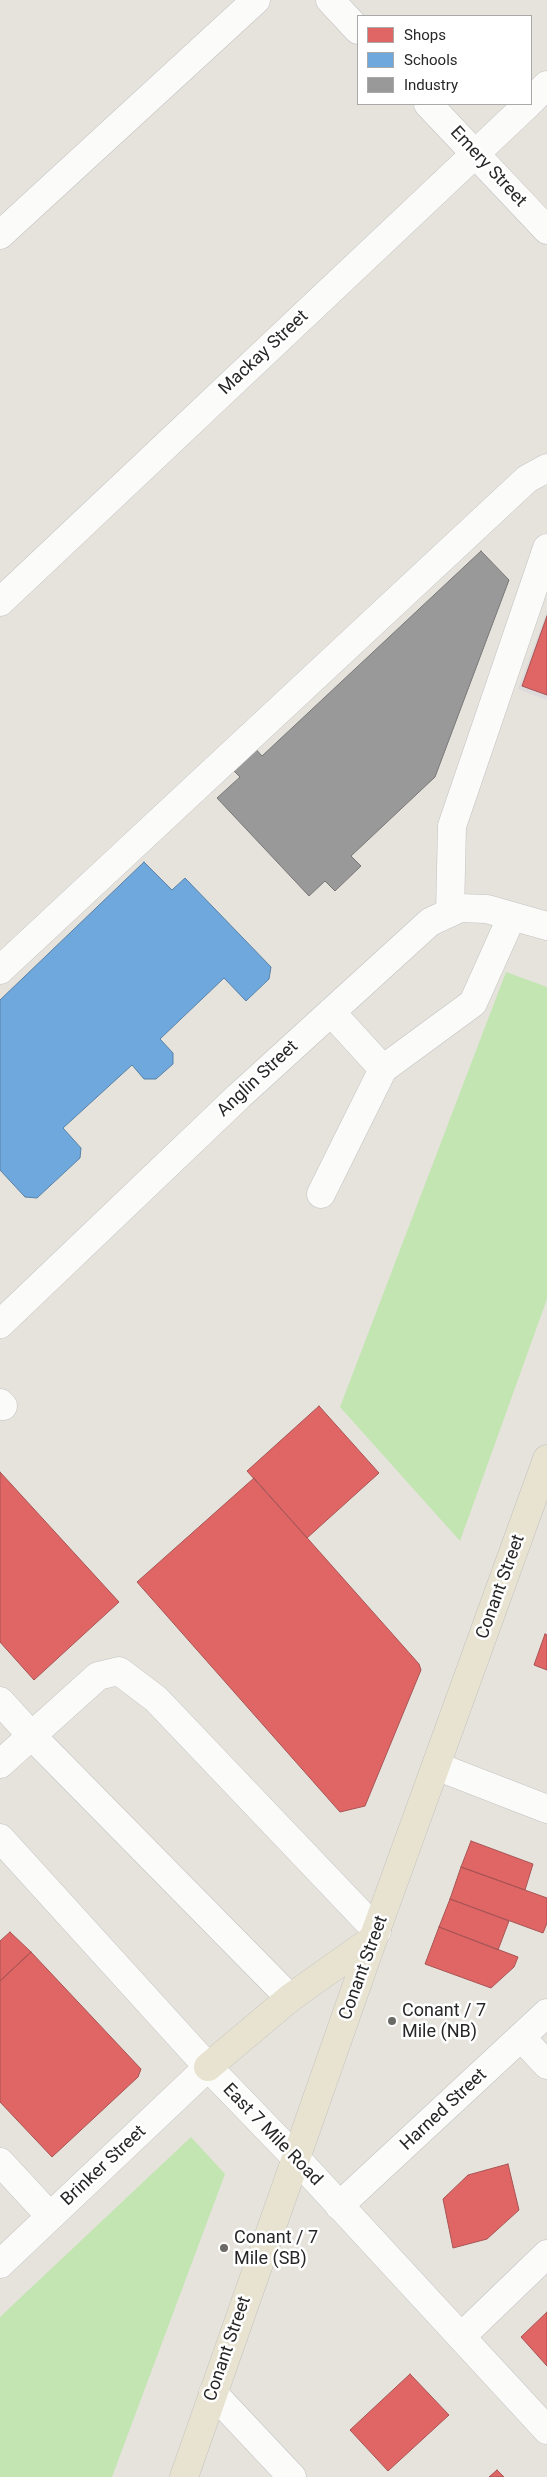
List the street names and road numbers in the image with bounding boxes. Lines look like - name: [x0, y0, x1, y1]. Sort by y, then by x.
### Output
- street label: Emery Street: [445, 122, 531, 212]
- street label: Mackay Street: [215, 306, 313, 400]
- street label: Anglin Street: [213, 1036, 303, 1122]
- street label: Conant Street: [472, 1532, 530, 1642]
- street label: Conant Street: [335, 1913, 393, 2023]
- street label: Harned Street: [396, 2064, 492, 2156]
- street label: East 7 Mile Road: [218, 2079, 326, 2191]
- street label: Brinker Street: [57, 2121, 151, 2211]
- street label: Conant Street: [200, 2294, 256, 2404]

